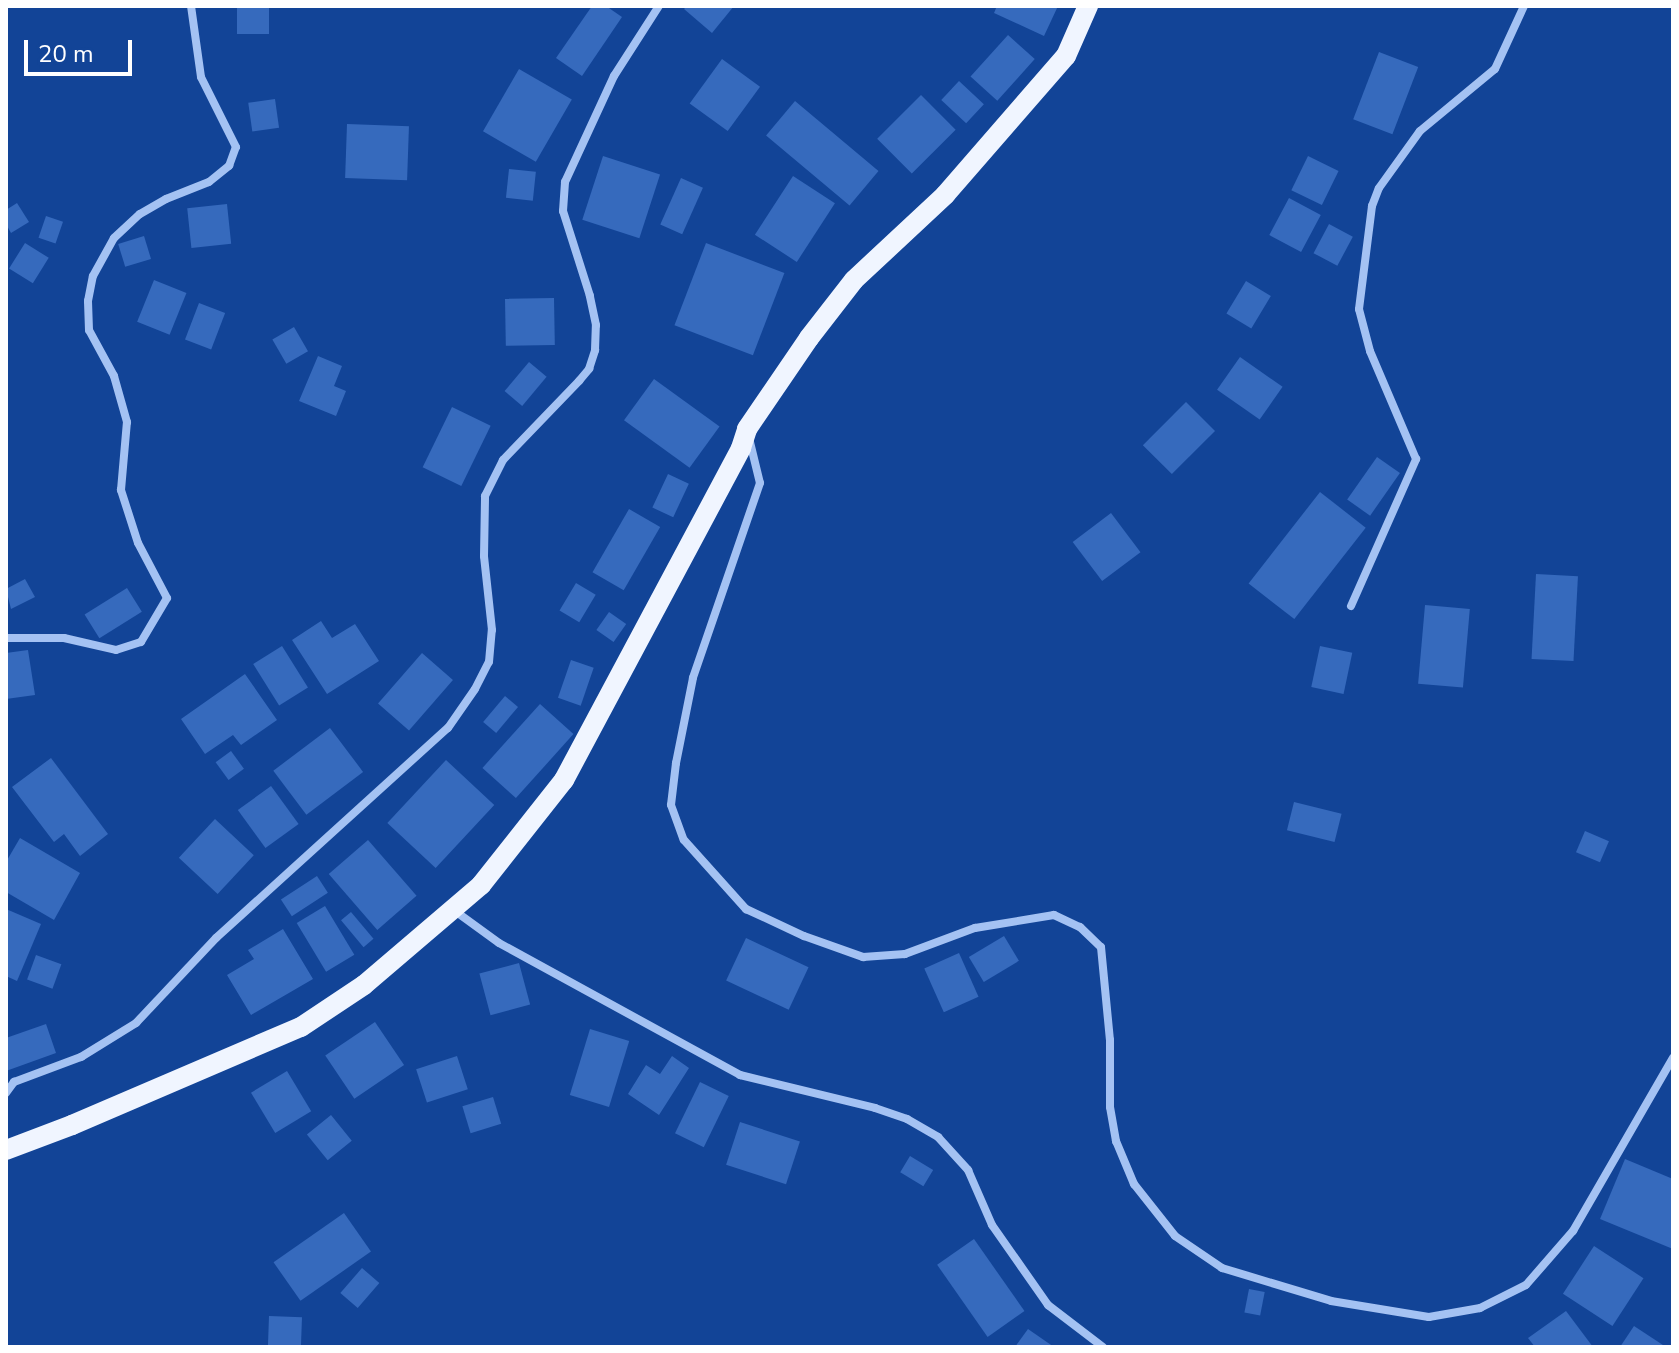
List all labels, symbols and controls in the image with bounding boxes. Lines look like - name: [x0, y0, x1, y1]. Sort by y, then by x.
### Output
- scale bar: [28, 24, 136, 74]
- text: 20 m: [38, 38, 94, 70]

